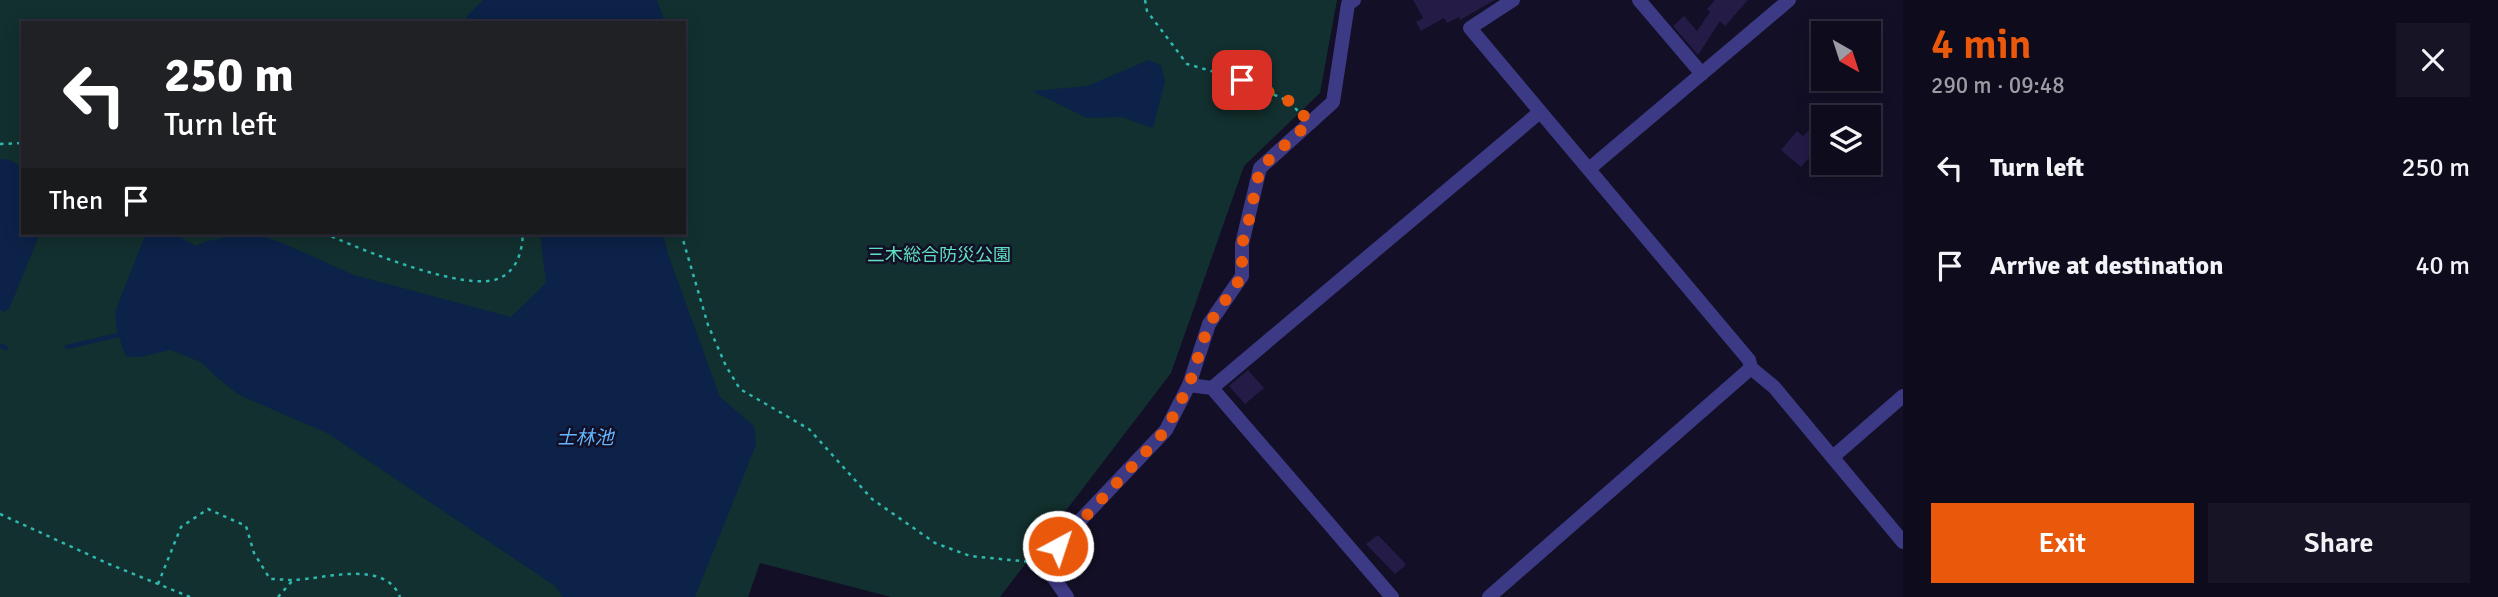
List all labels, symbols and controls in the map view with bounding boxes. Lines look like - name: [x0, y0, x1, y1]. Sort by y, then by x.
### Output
- text: 4 min: [1931, 19, 2032, 70]
- north arrow: [1811, 21, 1881, 91]
- map controls: [1811, 21, 1881, 175]
- button: close: [2396, 23, 2470, 97]
- text: 250 m: [164, 45, 294, 105]
- icon: left: [49, 49, 140, 140]
- pin: [1212, 50, 1272, 110]
- icon: arrive: [1223, 61, 1261, 99]
- text: 290 m · 09:48: [1931, 71, 2065, 100]
- text: Turn left: [164, 105, 277, 144]
- button: layers: [1811, 105, 1881, 175]
- icon: left: [1931, 149, 1969, 187]
- text: Turn left: [1990, 152, 2084, 184]
- text: 250 m: [2401, 152, 2470, 184]
- icon: arrive: [117, 182, 155, 220]
- text: Then: [49, 185, 103, 217]
- park label: 三木総合防災公園: [867, 244, 1011, 266]
- icon: arrive: [1931, 247, 1969, 285]
- text: Arrive at destination: [1990, 250, 2223, 282]
- text: 40 m: [2415, 250, 2470, 282]
- water label: 士林池: [556, 426, 615, 450]
- button: Exit: [1931, 503, 2194, 583]
- button: Share: [2208, 503, 2470, 583]
- position arrow: [1021, 509, 1095, 583]

